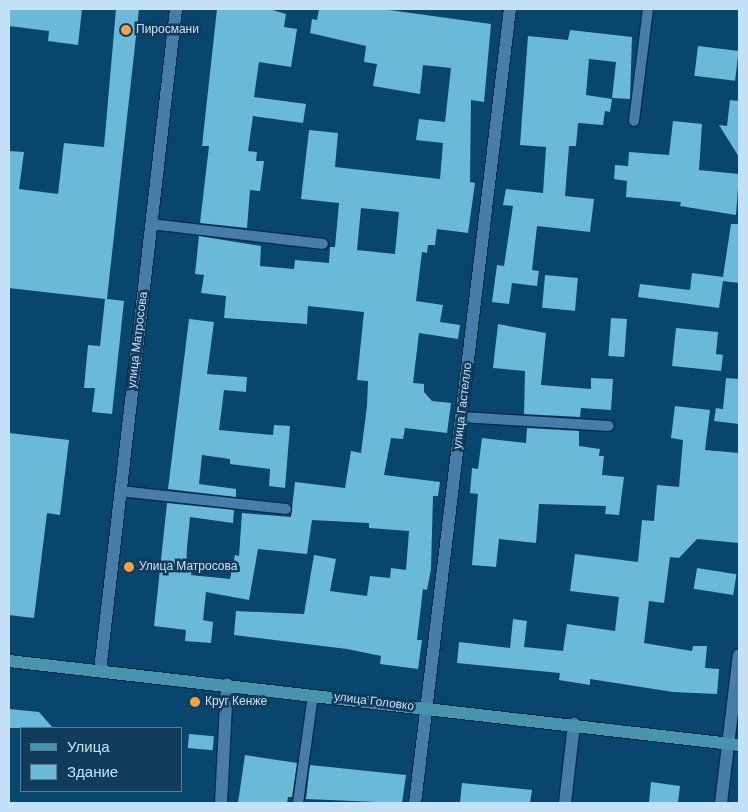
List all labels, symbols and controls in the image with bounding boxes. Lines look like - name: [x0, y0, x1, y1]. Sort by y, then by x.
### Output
- place label: Пиросмани: [136, 23, 199, 37]
- marker: Пиросмани: [120, 24, 132, 36]
- street label: улица Матросова: [125, 291, 151, 389]
- street label: улица Гастелло: [451, 362, 475, 450]
- place label: Улица Матросова: [139, 560, 237, 574]
- marker: Улица Матросова: [123, 561, 135, 573]
- street label: улица Головко: [333, 690, 415, 714]
- place label: Круг Кенже: [205, 695, 267, 709]
- marker: Круг Кенже: [189, 696, 201, 708]
- legend: [20, 727, 182, 792]
- text: Улица: [67, 737, 110, 757]
- text: Здание: [67, 762, 118, 782]

